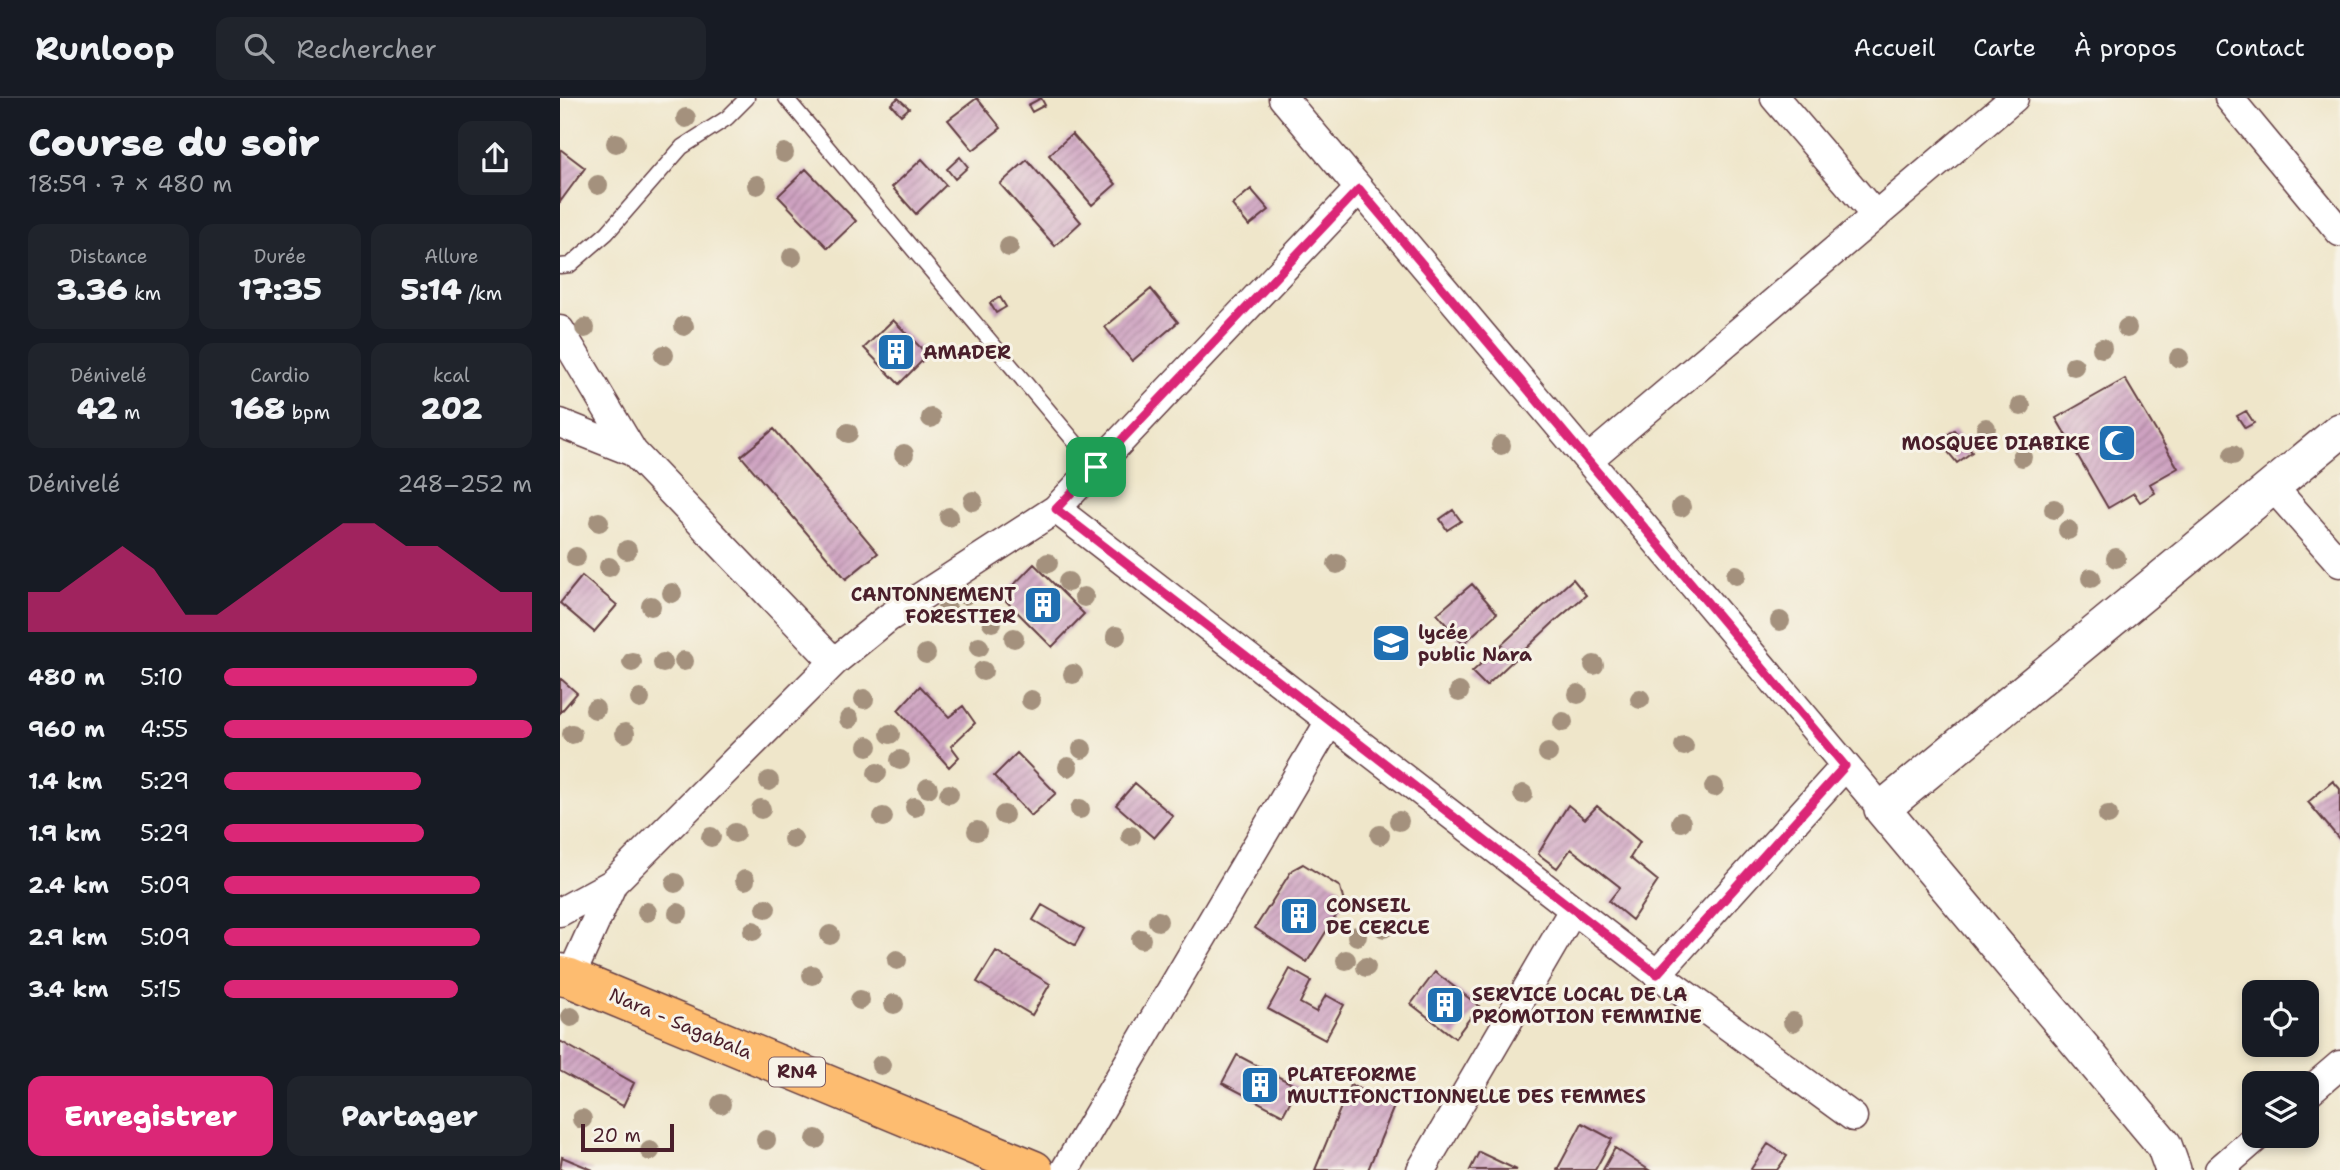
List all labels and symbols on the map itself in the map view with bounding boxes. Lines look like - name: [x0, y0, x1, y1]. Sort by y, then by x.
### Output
- building icon: AMADER: [875, 331, 917, 373]
- place label: AMADER: [923, 340, 1011, 365]
- mosque icon: MOSQUEE DIABIKE: [2096, 422, 2138, 464]
- place label: MOSQUEE DIABIKE: [1902, 431, 2090, 456]
- pin: [1066, 437, 1126, 497]
- place label: CANTONNEMENT FORESTIER: [851, 582, 1016, 629]
- building icon: CANTONNEMENT FORESTIER: [1022, 584, 1064, 626]
- place label: lycée public Nara: [1418, 620, 1532, 667]
- school or university icon: lycée public Nara: [1370, 622, 1412, 664]
- place label: CONSEIL DE CERCLE: [1326, 893, 1430, 940]
- building icon: CONSEIL DE CERCLE: [1278, 895, 1320, 937]
- street label: Nara - Sagabala: [605, 982, 756, 1065]
- place label: SERVICE LOCAL DE LA PROMOTION FEMMINE: [1472, 982, 1702, 1029]
- building icon: SERVICE LOCAL DE LA PROMOTION FEMMINE: [1424, 984, 1466, 1026]
- road number: RN4: [769, 1057, 825, 1086]
- place label: PLATEFORME MULTIFONCTIONNELLE DES FEMMES: [1287, 1062, 1646, 1109]
- building icon: PLATEFORME MULTIFONCTIONNELLE DES FEMMES: [1239, 1064, 1281, 1106]
- scale bar: [581, 1121, 674, 1153]

